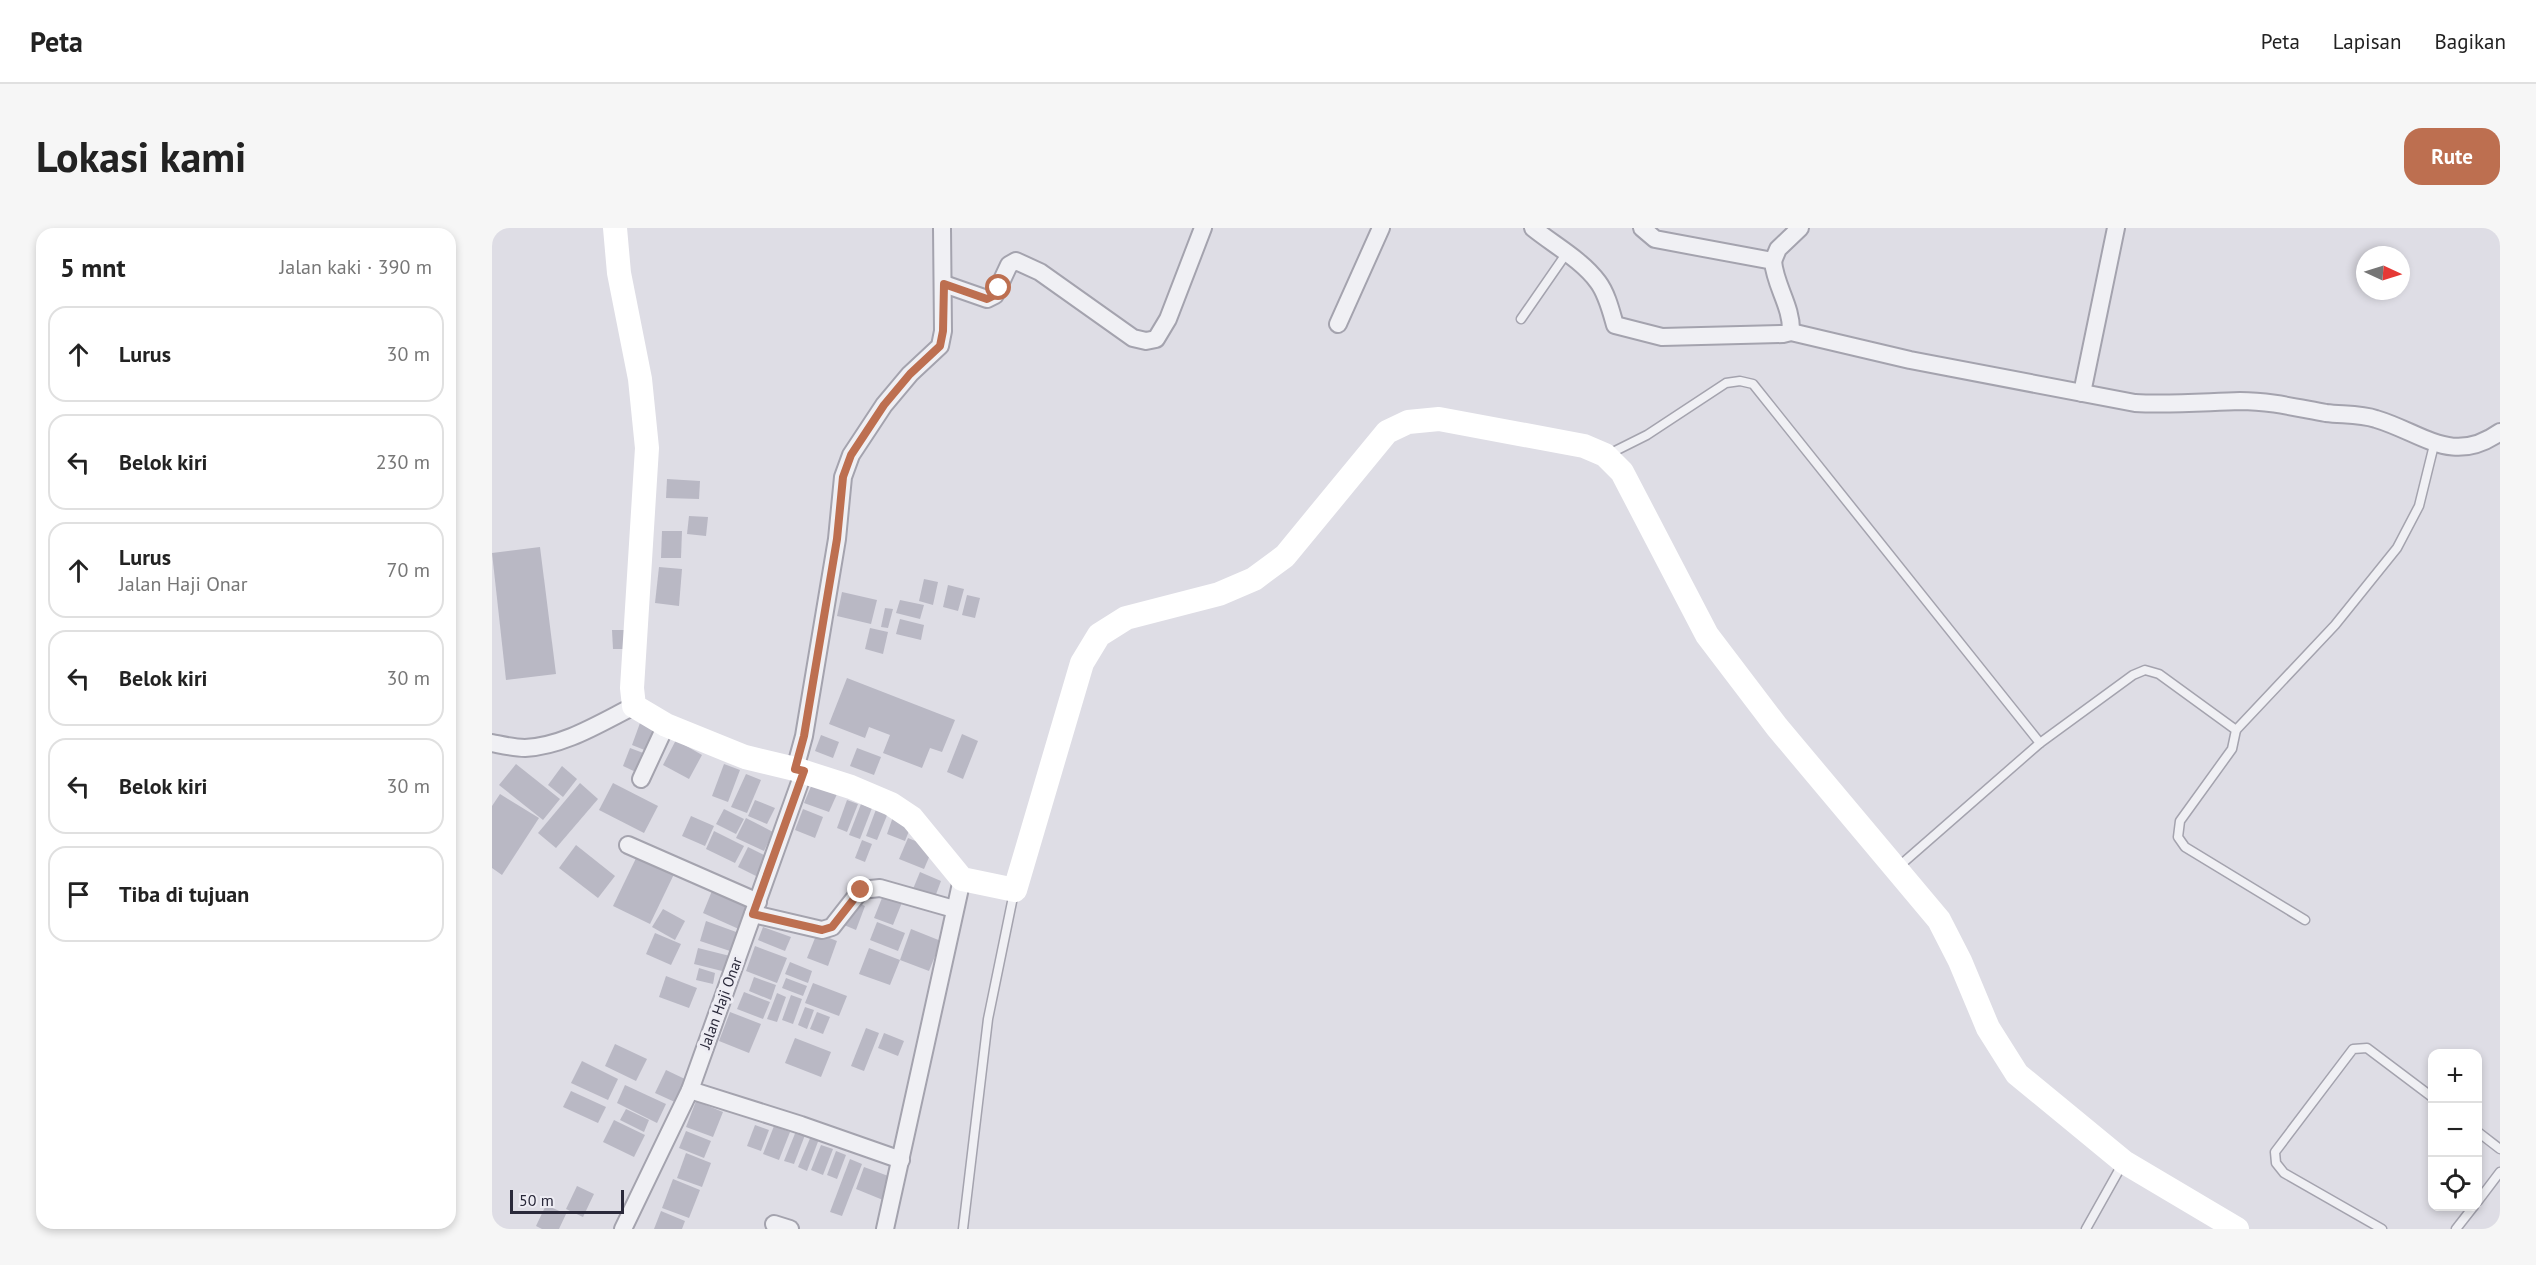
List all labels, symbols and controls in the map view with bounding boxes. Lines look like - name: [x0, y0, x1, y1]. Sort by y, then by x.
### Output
- text: Peta: [30, 23, 83, 60]
- text: Peta: [2261, 28, 2300, 55]
- text: Lapisan: [2333, 28, 2401, 55]
- text: Bagikan: [2434, 28, 2506, 55]
- button: Rute: [2404, 128, 2500, 185]
- text: Lokasi kami: [36, 129, 246, 184]
- north arrow: [2356, 246, 2410, 300]
- text: 5 mnt: [60, 251, 126, 284]
- text: Jalan kaki · 390 m: [279, 254, 432, 280]
- route start: [985, 274, 1011, 300]
- icon: ahead: [62, 338, 95, 371]
- text: Lurus: [119, 340, 171, 368]
- text: 30 m: [387, 341, 430, 367]
- icon: left: [62, 446, 95, 479]
- text: Belok kiri: [119, 448, 208, 476]
- text: 230 m: [376, 449, 430, 475]
- text: Lurus: [119, 543, 171, 571]
- icon: ahead: [62, 554, 95, 587]
- text: 70 m: [387, 557, 430, 583]
- text: Jalan Haji Onar: [119, 571, 248, 597]
- icon: left: [62, 662, 95, 695]
- text: Belok kiri: [119, 664, 208, 692]
- text: 30 m: [387, 665, 430, 691]
- icon: left: [62, 770, 95, 803]
- text: Belok kiri: [119, 772, 208, 800]
- text: 30 m: [387, 773, 430, 799]
- route end: [847, 876, 873, 902]
- icon: arrive: [62, 878, 95, 911]
- text: Tiba di tujuan: [119, 880, 249, 908]
- street label: Jalan Haji Onar: [695, 954, 746, 1052]
- map controls: [2428, 1049, 2482, 1211]
- button: +: [2428, 1049, 2482, 1103]
- button: −: [2428, 1103, 2482, 1157]
- button: locate: [2428, 1157, 2482, 1211]
- scale bar: [510, 1187, 624, 1214]
- text: 50 m: [519, 1190, 554, 1210]

